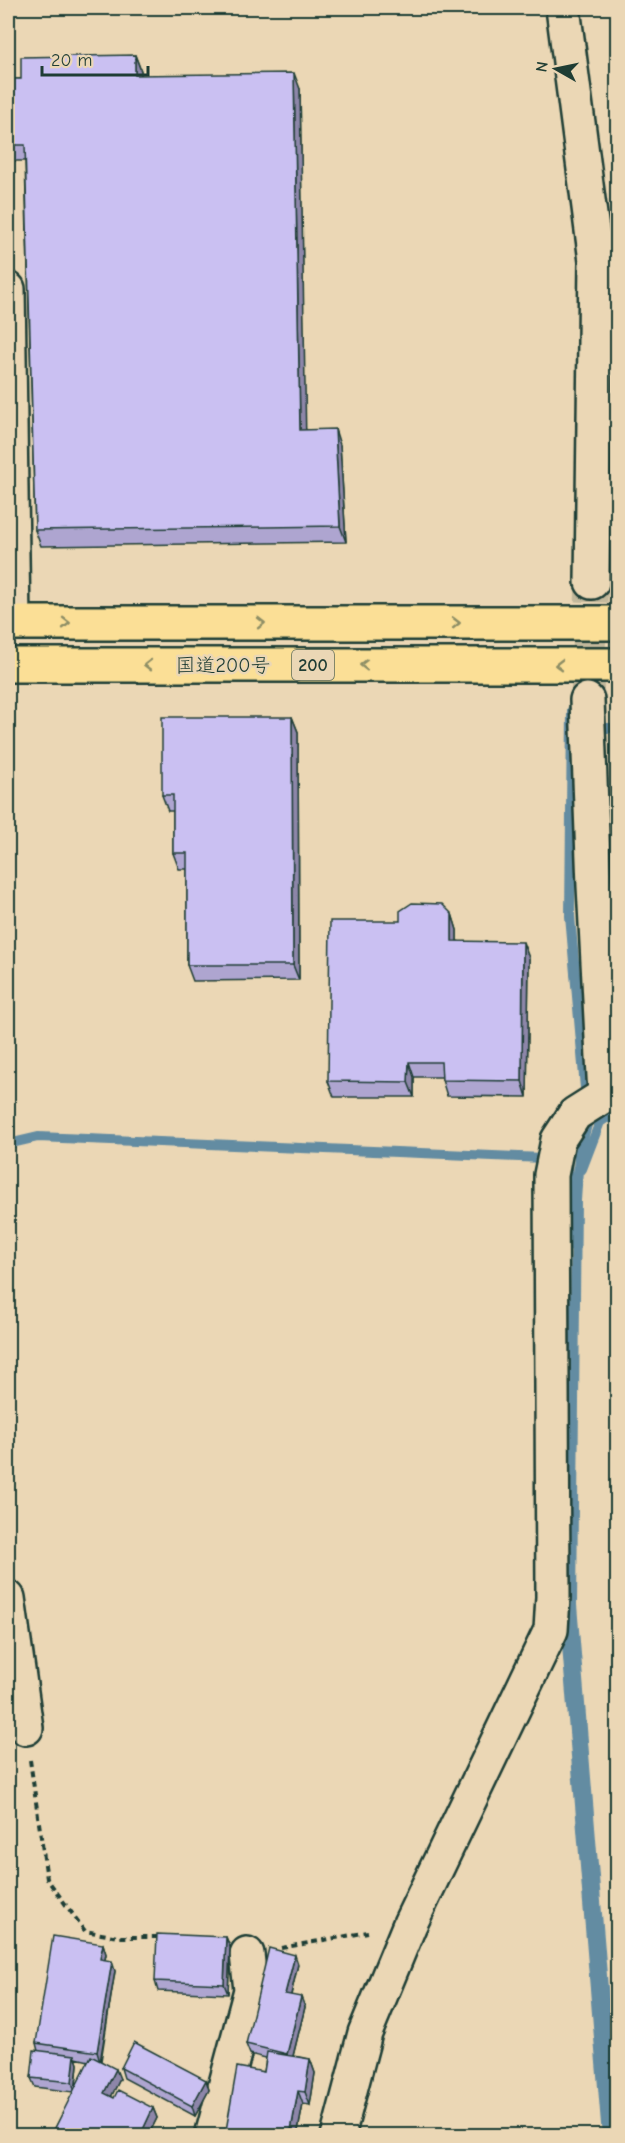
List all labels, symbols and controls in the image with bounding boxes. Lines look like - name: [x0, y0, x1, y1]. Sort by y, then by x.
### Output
- scale bar: [42, 39, 148, 77]
- north arrow: [526, 39, 586, 99]
- text: 20 m: [51, 50, 92, 71]
- text: N: [532, 60, 552, 73]
- one-way arrow: [61, 617, 70, 629]
- one-way arrow: [256, 617, 265, 629]
- one-way arrow: [451, 617, 460, 629]
- road number: 200: [292, 650, 334, 680]
- street label: 国道200号: [176, 654, 270, 677]
- one-way arrow: [144, 659, 153, 671]
- one-way arrow: [360, 659, 369, 671]
- one-way arrow: [555, 659, 564, 671]

